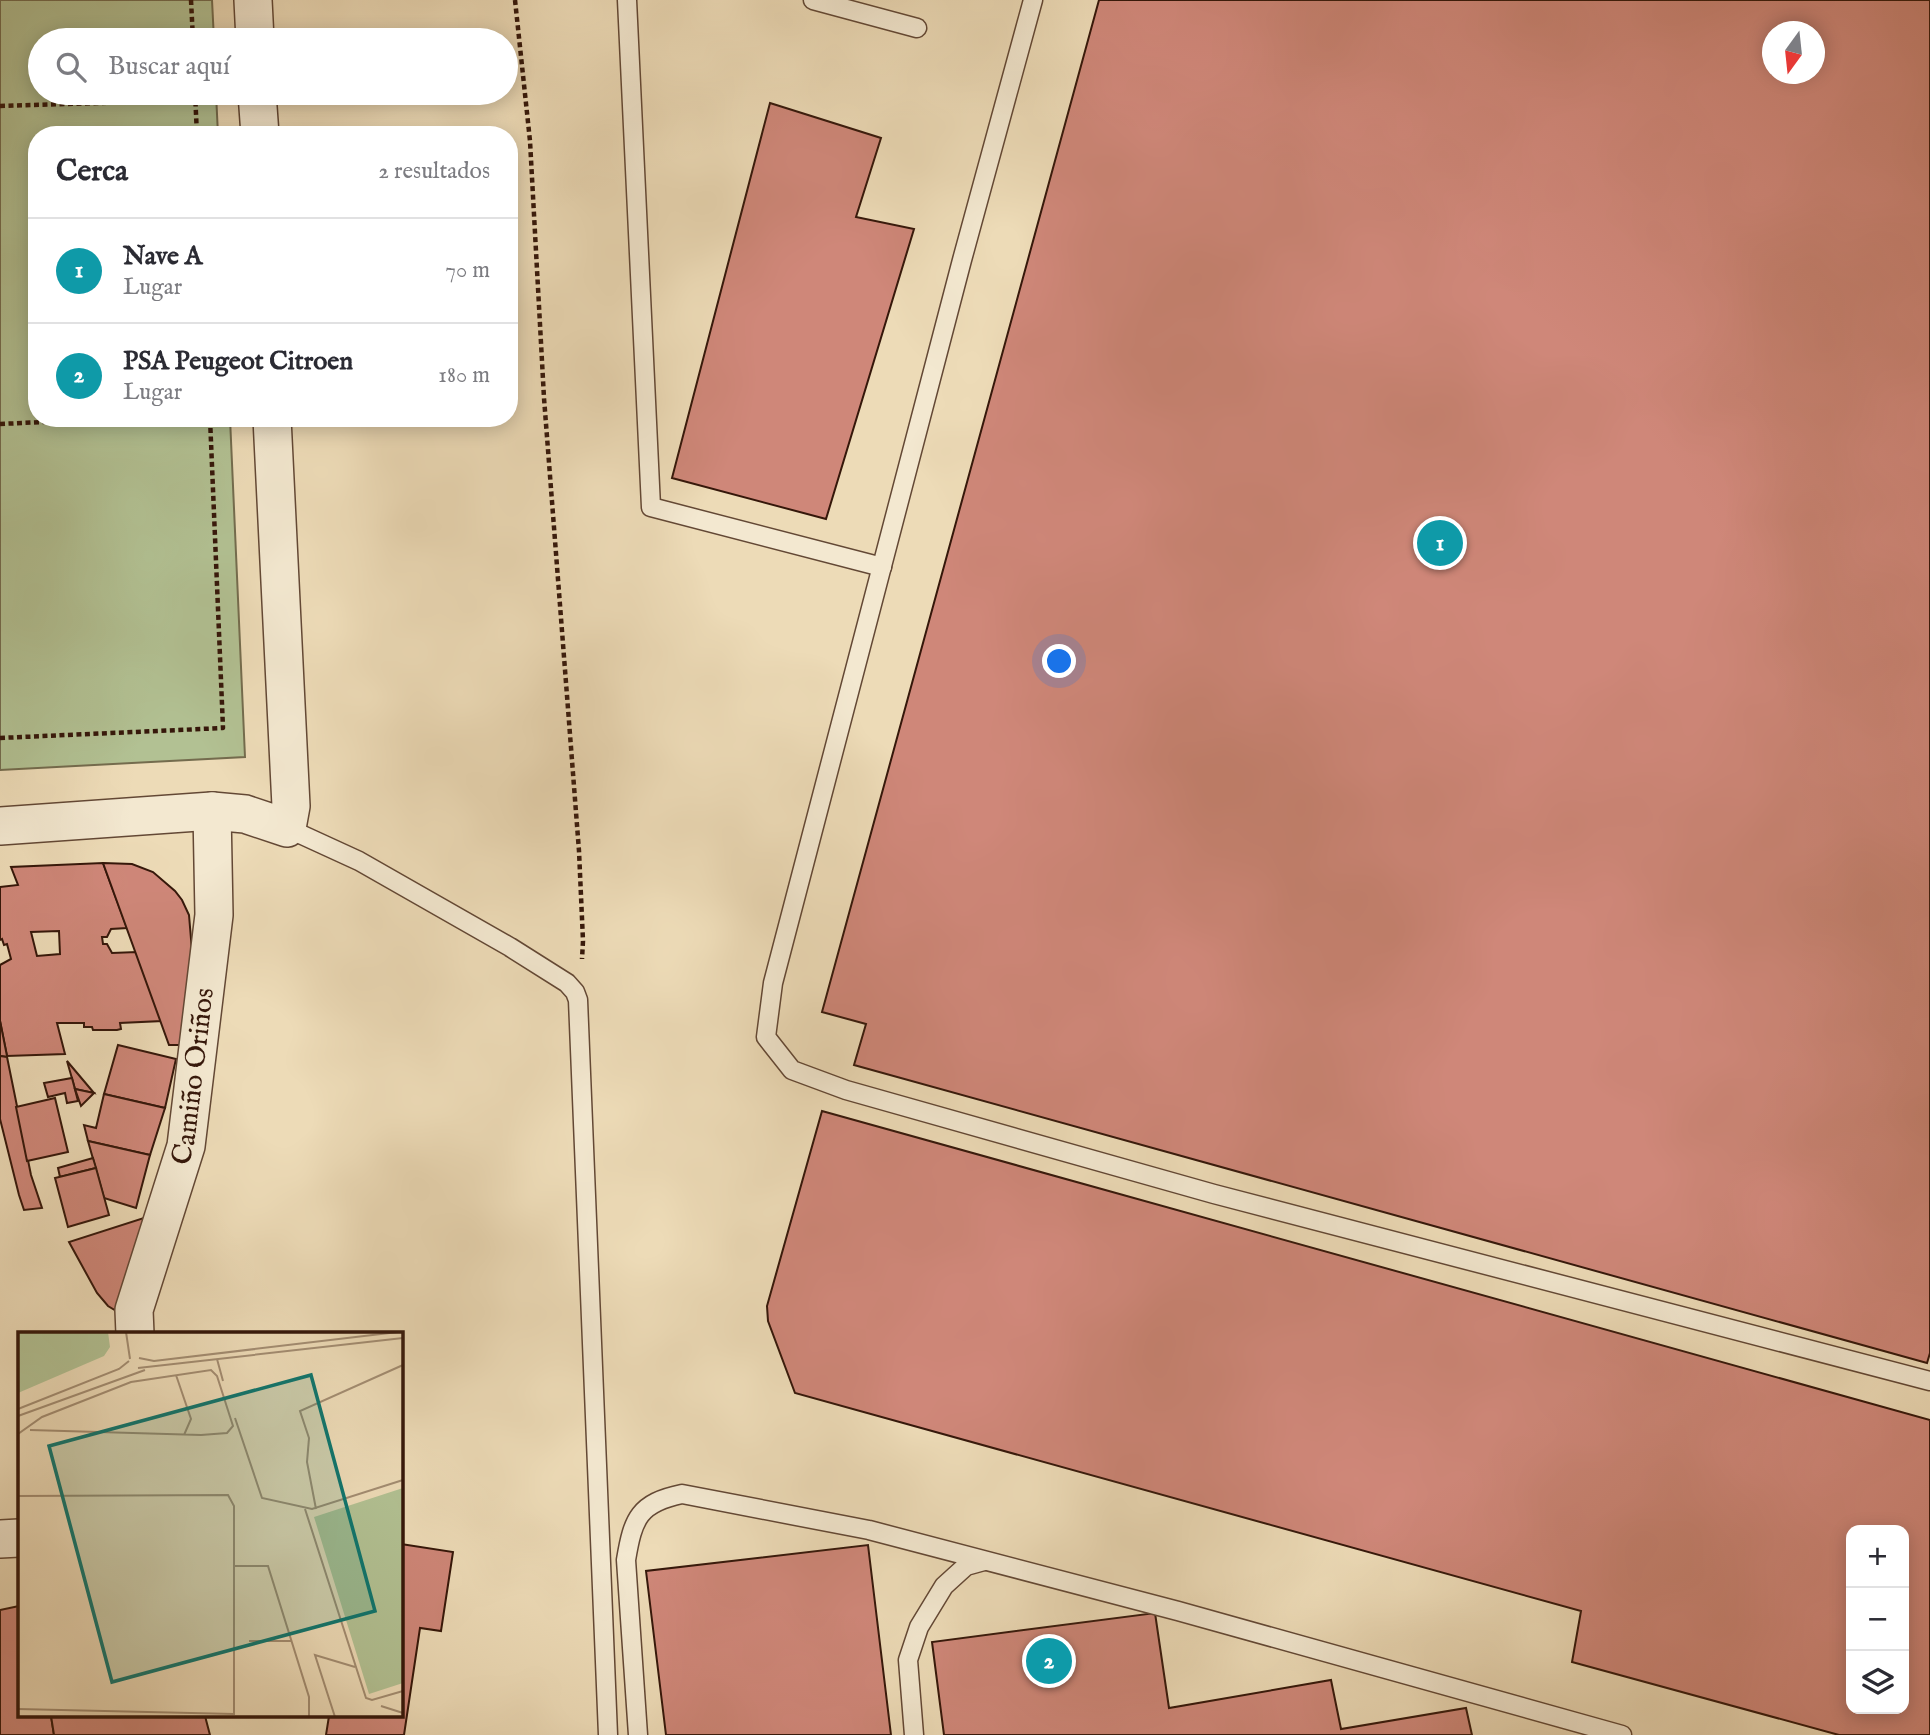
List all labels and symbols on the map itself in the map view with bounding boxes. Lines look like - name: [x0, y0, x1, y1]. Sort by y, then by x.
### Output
- north arrow: [1762, 21, 1825, 84]
- pin: 1: [1417, 517, 1463, 569]
- your location: [1042, 644, 1076, 678]
- street label: Camiño Oriños: [164, 986, 223, 1170]
- inset map: [18, 1332, 402, 1718]
- pin: 2: [1026, 1635, 1072, 1687]

